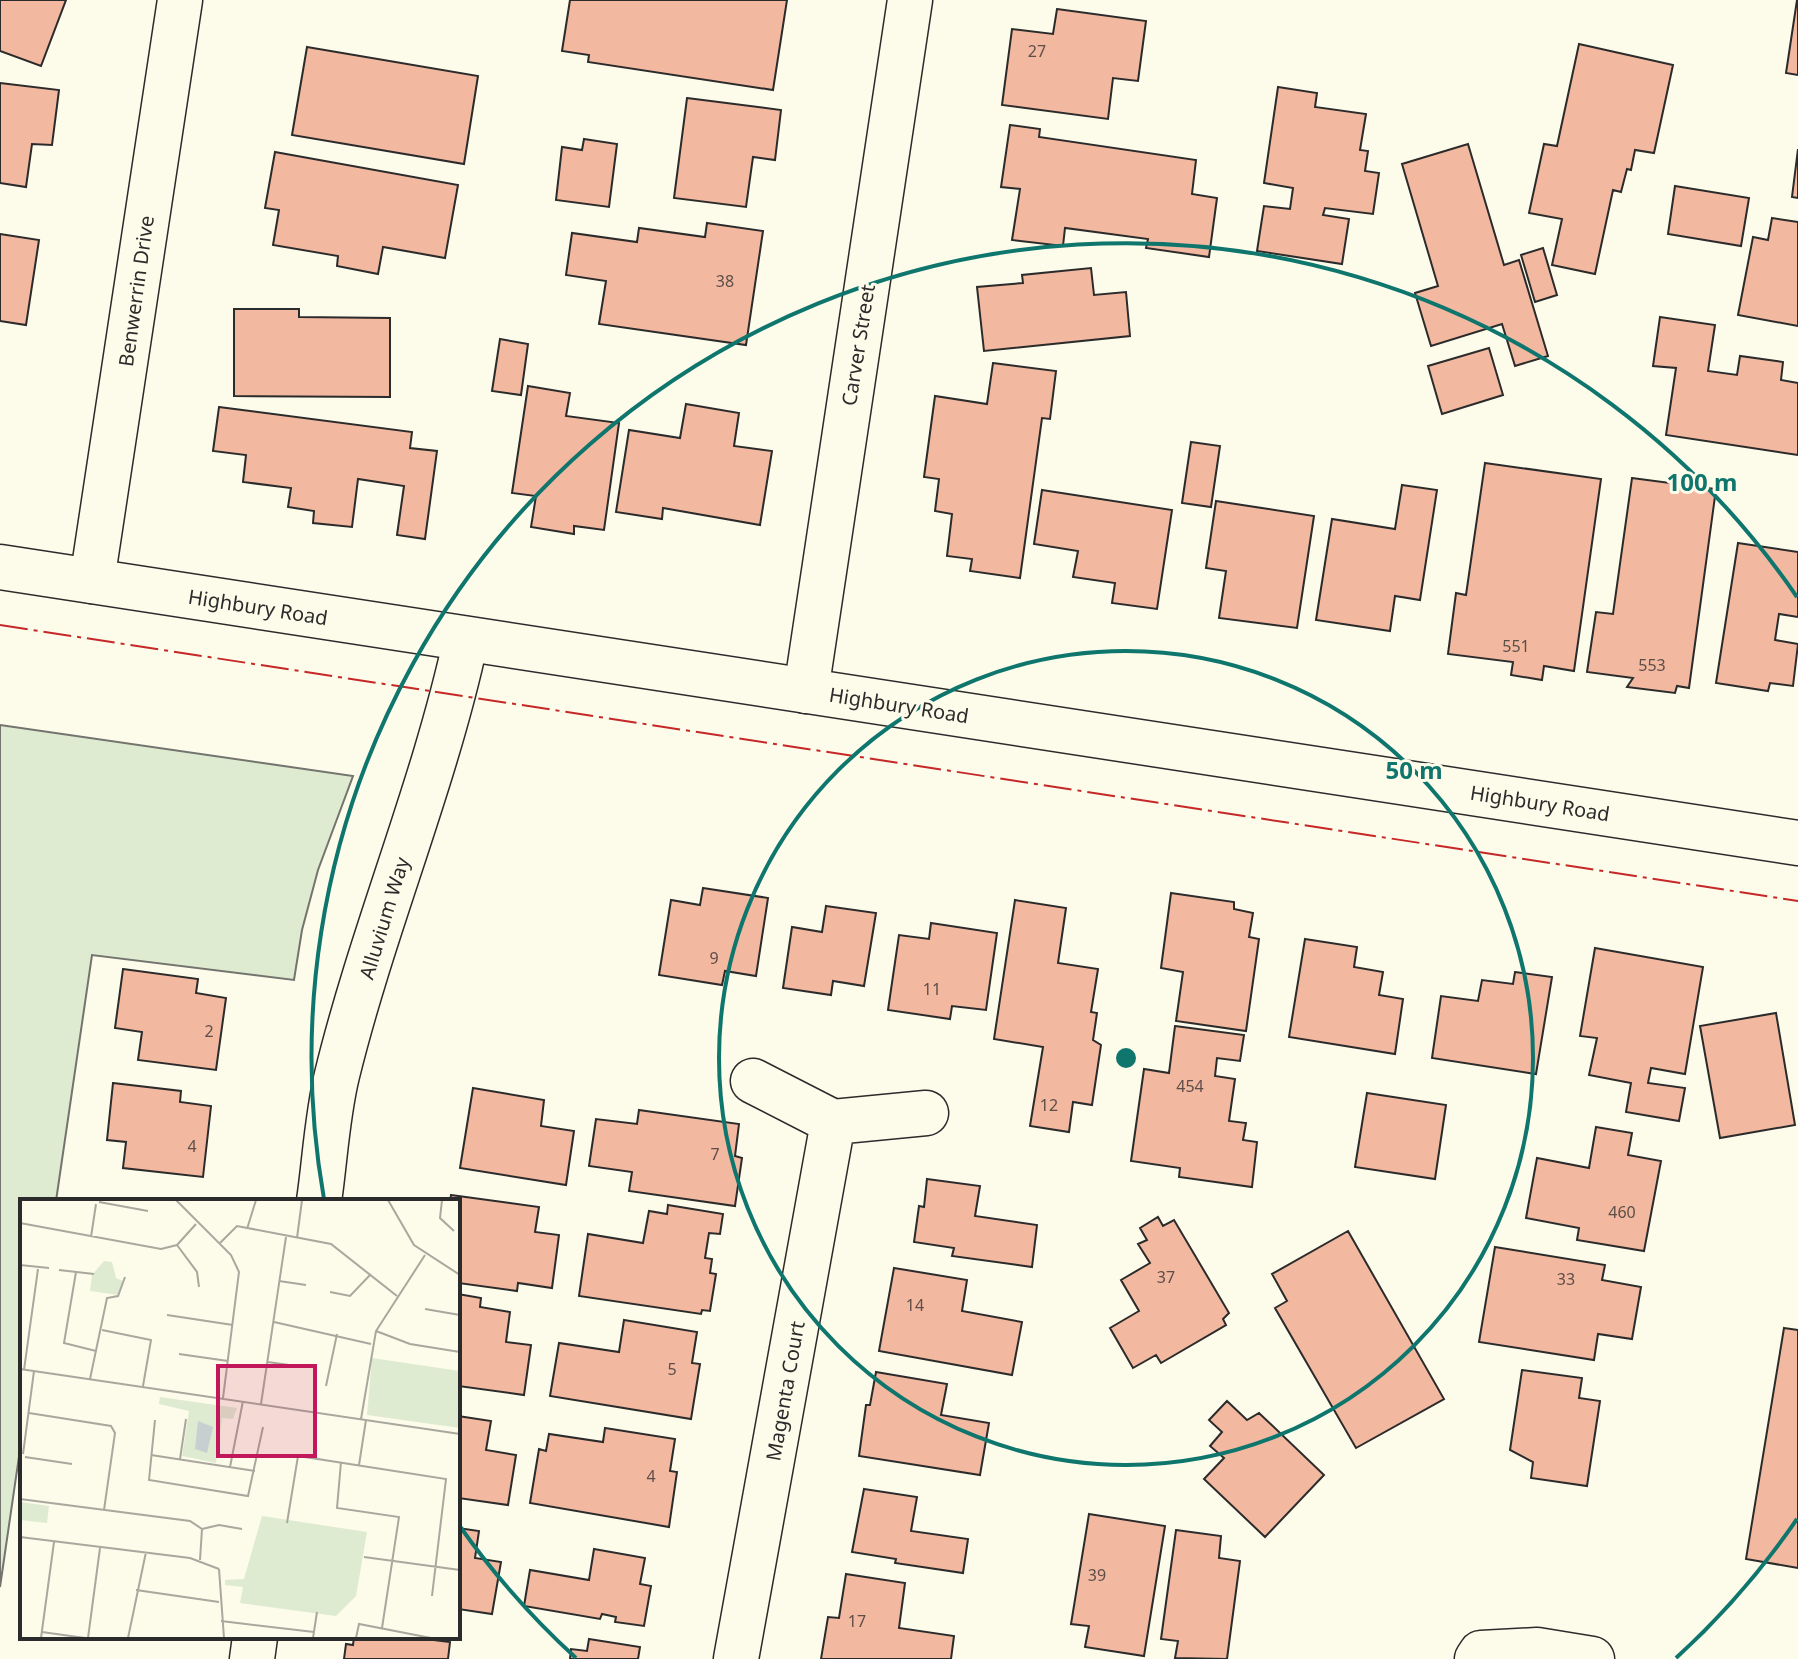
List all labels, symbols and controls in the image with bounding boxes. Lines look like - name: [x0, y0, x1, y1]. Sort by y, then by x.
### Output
- house number: 27: [1028, 40, 1046, 62]
- street label: Benwerrin Drive: [112, 214, 160, 368]
- house number: 38: [716, 270, 734, 292]
- street label: Carver Street: [835, 282, 881, 408]
- text: 100 m: [1667, 465, 1737, 498]
- street label: Highbury Road: [186, 583, 330, 631]
- house number: 551: [1502, 635, 1530, 657]
- house number: 553: [1638, 654, 1666, 676]
- street label: Highbury Road: [827, 681, 971, 729]
- text: 50 m: [1385, 753, 1443, 786]
- street label: Highbury Road: [1468, 779, 1612, 827]
- street label: Alluvium Way: [353, 853, 416, 983]
- house number: 9: [709, 947, 719, 969]
- house number: 11: [923, 978, 941, 1000]
- house number: 2: [204, 1020, 214, 1042]
- centre of rings: [1112, 1044, 1140, 1072]
- house number: 454: [1176, 1075, 1204, 1097]
- house number: 12: [1040, 1094, 1058, 1116]
- house number: 4: [187, 1135, 197, 1157]
- house number: 7: [710, 1143, 720, 1165]
- inset map: [20, 1199, 460, 1639]
- house number: 460: [1608, 1201, 1636, 1223]
- house number: 37: [1157, 1266, 1175, 1288]
- house number: 33: [1557, 1268, 1575, 1290]
- house number: 14: [906, 1294, 924, 1316]
- street label: Magenta Court: [759, 1319, 811, 1463]
- house number: 5: [667, 1358, 677, 1380]
- house number: 4: [646, 1465, 656, 1487]
- house number: 39: [1088, 1564, 1106, 1586]
- house number: 17: [848, 1610, 866, 1632]

